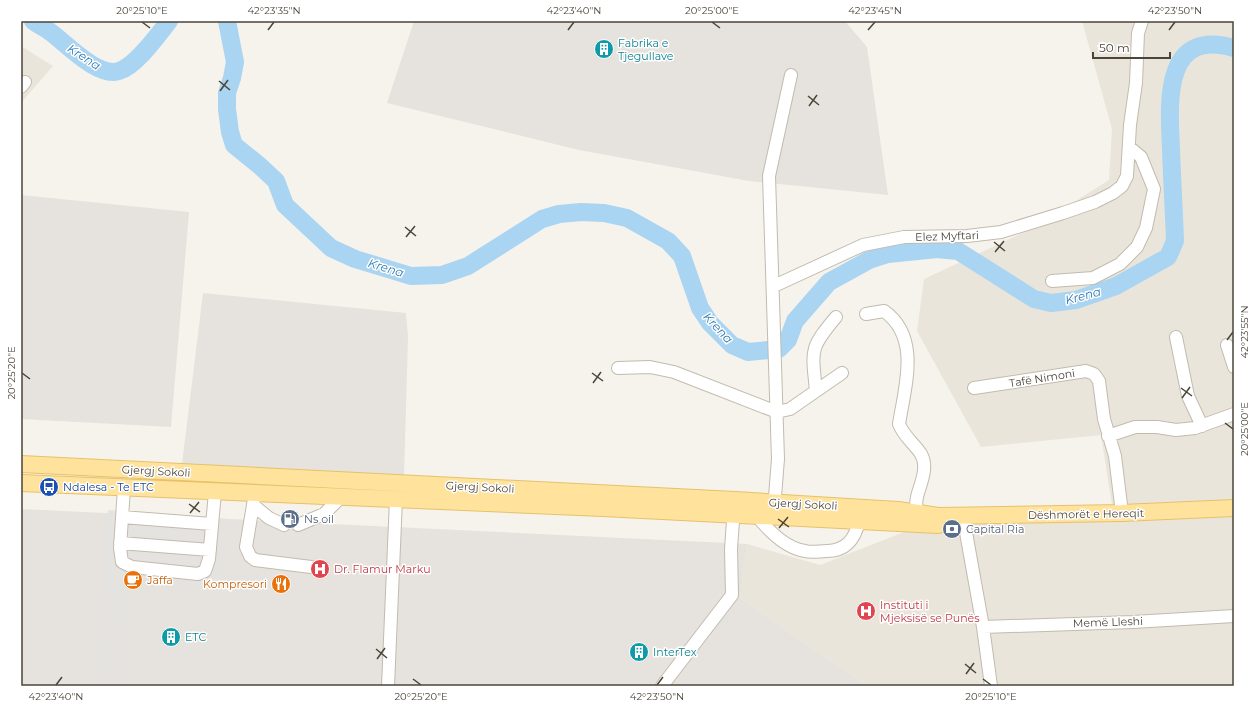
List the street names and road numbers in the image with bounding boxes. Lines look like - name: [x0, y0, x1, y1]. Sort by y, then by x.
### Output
- street label: Elez Myftari: [915, 228, 979, 244]
- street label: Tafë Nimoni: [1008, 366, 1076, 390]
- street label: Gjergj Sokoli: [121, 462, 191, 480]
- street label: Gjergj Sokoli: [445, 478, 515, 496]
- street label: Gjergj Sokoli: [768, 495, 838, 513]
- street label: Dëshmorët e Hereqit: [1028, 506, 1145, 522]
- street label: Memë Lleshi: [1073, 614, 1143, 630]

